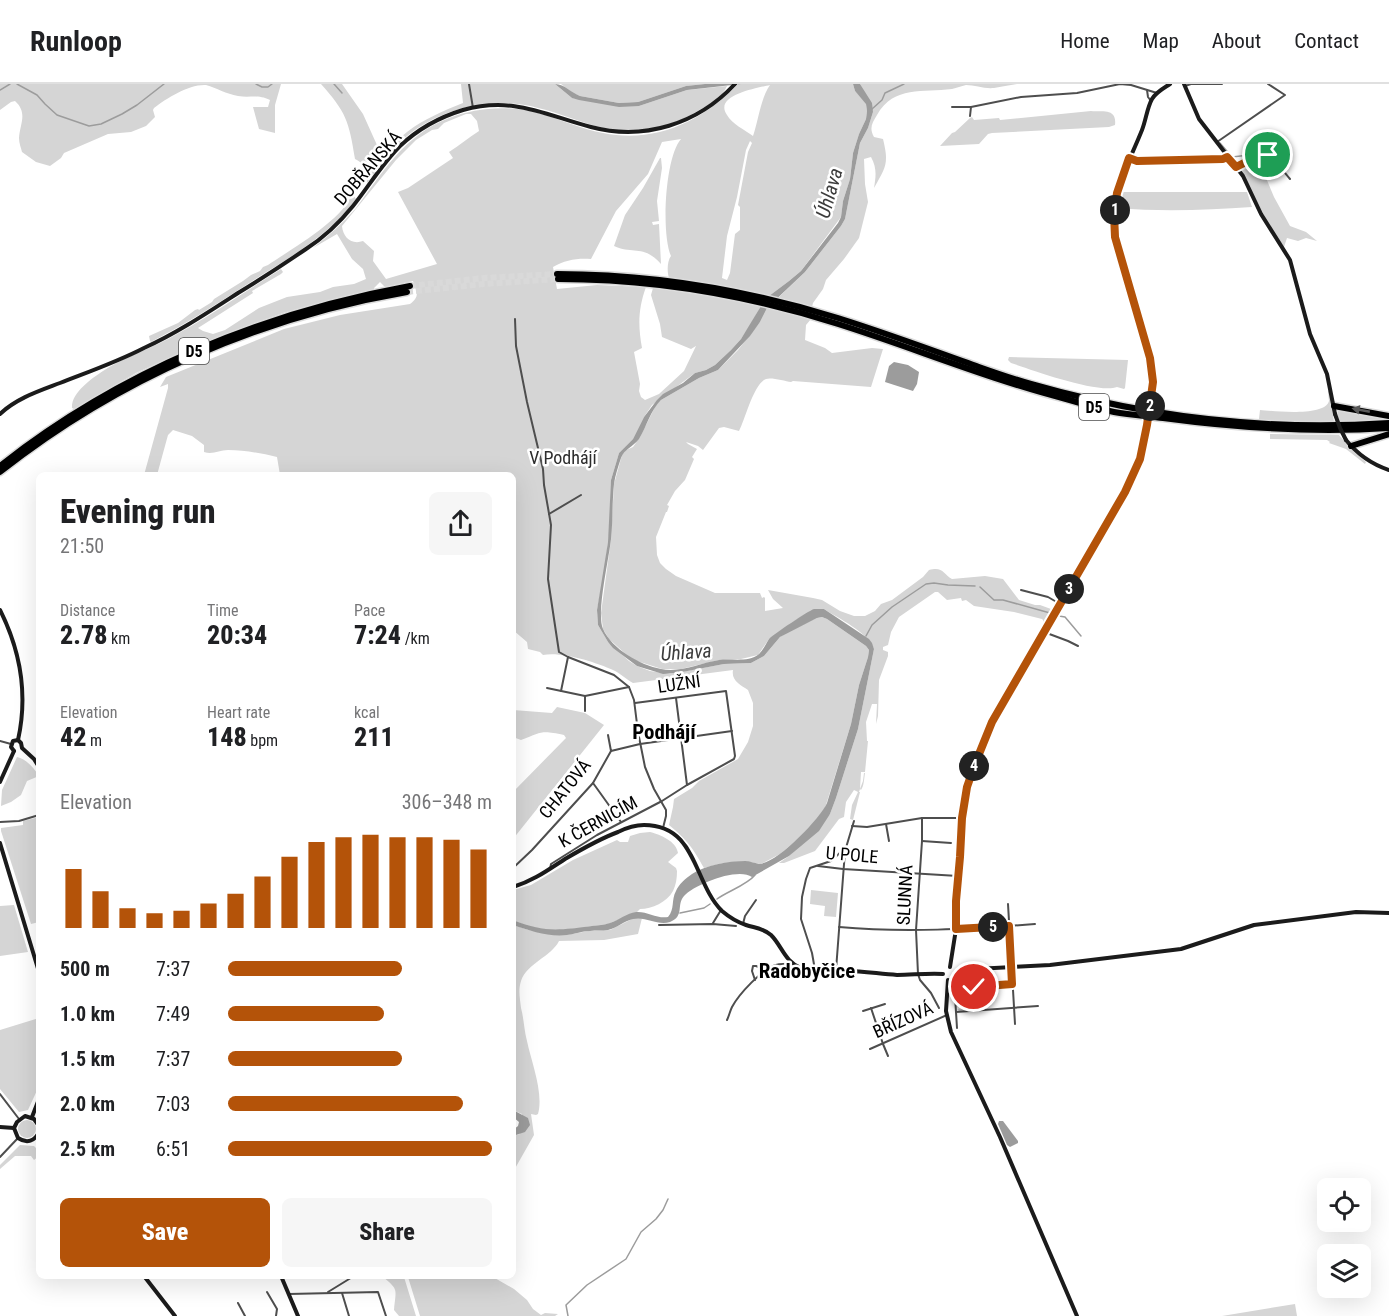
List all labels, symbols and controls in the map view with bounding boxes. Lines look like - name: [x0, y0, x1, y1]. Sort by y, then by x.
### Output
- text: Runloop: [30, 25, 122, 58]
- text: Home: [1060, 29, 1110, 53]
- text: Map: [1143, 29, 1179, 53]
- text: About: [1212, 29, 1261, 53]
- text: Contact: [1294, 29, 1359, 53]
- street label: DOBŘANSKÁ: [330, 126, 406, 209]
- pin: [1242, 129, 1293, 180]
- icon: arrive: [1251, 138, 1284, 171]
- water label: Úhlava: [810, 165, 848, 221]
- pin: 1: [1100, 195, 1130, 225]
- text: 1: [1111, 200, 1119, 219]
- road number: D5: [179, 338, 209, 364]
- pin: 2: [1135, 391, 1165, 421]
- road number: D5: [1079, 394, 1109, 420]
- text: 2: [1146, 396, 1154, 415]
- one-way arrow: [1352, 405, 1371, 414]
- park label: V Podhájí: [529, 447, 598, 468]
- text: Evening run: [60, 492, 216, 531]
- button: share: [429, 492, 492, 555]
- text: 21:50: [60, 534, 104, 558]
- pin: 3: [1054, 574, 1084, 604]
- text: 3: [1065, 579, 1073, 598]
- text: Distance: [60, 601, 115, 620]
- text: Time: [207, 601, 239, 620]
- text: Pace: [354, 601, 385, 620]
- text: 2.78: [60, 620, 107, 650]
- text: 20:34: [207, 620, 267, 650]
- text: 7:24: [354, 620, 401, 650]
- text: km: [107, 629, 130, 648]
- text: /km: [401, 629, 430, 648]
- water label: Úhlava: [660, 638, 712, 666]
- street label: LUŽNÍ: [656, 670, 703, 697]
- text: Elevation: [60, 703, 118, 722]
- text: Heart rate: [207, 703, 270, 722]
- text: kcal: [354, 703, 380, 722]
- district label: Podhájí: [632, 720, 697, 744]
- text: 42: [60, 722, 86, 752]
- text: 148: [207, 722, 247, 752]
- text: 211: [354, 722, 394, 752]
- text: m: [86, 731, 102, 750]
- text: bpm: [247, 731, 278, 750]
- pin: 4: [959, 751, 989, 781]
- street label: CHATOVÁ: [534, 754, 595, 823]
- text: 4: [970, 756, 978, 775]
- text: Elevation: [60, 790, 132, 814]
- text: 306–348 m: [402, 790, 492, 814]
- street label: K ČERNICÍM: [555, 791, 641, 852]
- street label: U POLE: [825, 842, 879, 867]
- street label: SLUNNÁ: [892, 864, 917, 926]
- pin: 5: [978, 912, 1008, 942]
- text: 5: [989, 917, 997, 936]
- text: 500 m: [60, 957, 110, 981]
- text: 7:37: [156, 957, 190, 981]
- district label: Radobyčice: [759, 959, 855, 983]
- pin: [948, 961, 999, 1012]
- icon: check: [957, 970, 990, 1003]
- street label: BŘÍZOVÁ: [870, 997, 937, 1042]
- text: 1.0 km: [60, 1002, 115, 1026]
- text: 7:49: [156, 1002, 190, 1026]
- text: 1.5 km: [60, 1047, 115, 1071]
- text: 7:37: [156, 1047, 190, 1071]
- text: 2.0 km: [60, 1092, 115, 1116]
- text: 7:03: [156, 1092, 190, 1116]
- text: 2.5 km: [60, 1137, 115, 1161]
- text: 6:51: [156, 1137, 190, 1161]
- map controls: [1317, 1178, 1371, 1298]
- button: locate: [1317, 1178, 1371, 1232]
- button: Save: [60, 1198, 270, 1267]
- button: Share: [282, 1198, 492, 1267]
- button: layers: [1317, 1244, 1371, 1298]

